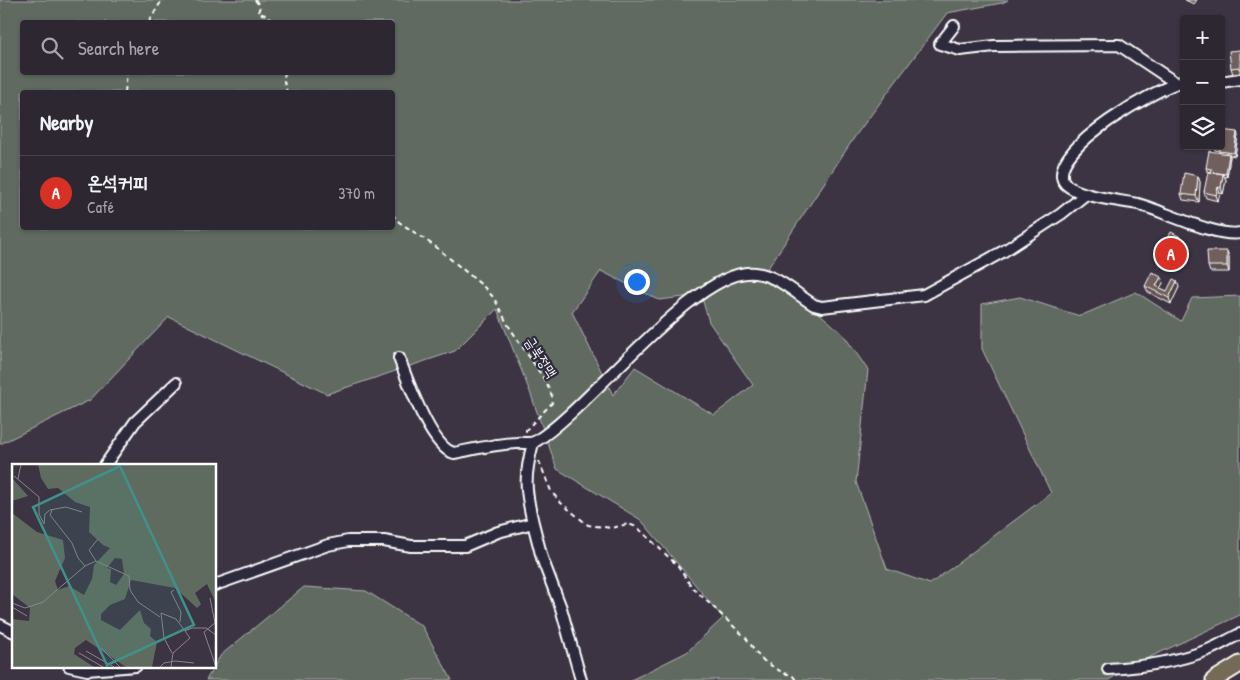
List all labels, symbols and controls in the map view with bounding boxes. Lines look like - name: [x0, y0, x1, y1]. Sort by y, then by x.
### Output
- map controls: [1180, 15, 1225, 150]
- button: +: [1180, 15, 1225, 60]
- search box: [20, 20, 395, 75]
- icon: search: [38, 34, 66, 62]
- text: Search here: [78, 35, 159, 61]
- button: −: [1180, 60, 1225, 105]
- button: layers: [1180, 105, 1225, 150]
- text: Nearby: [40, 108, 93, 137]
- text: 온석커피: [87, 169, 148, 195]
- text: A: [52, 182, 60, 204]
- text: 370 m: [338, 182, 375, 204]
- text: Café: [87, 196, 114, 218]
- pin: A: [1155, 235, 1187, 273]
- your location: [624, 269, 650, 295]
- street label: 금북정맥: [521, 333, 562, 381]
- inset map: [12, 464, 216, 668]

